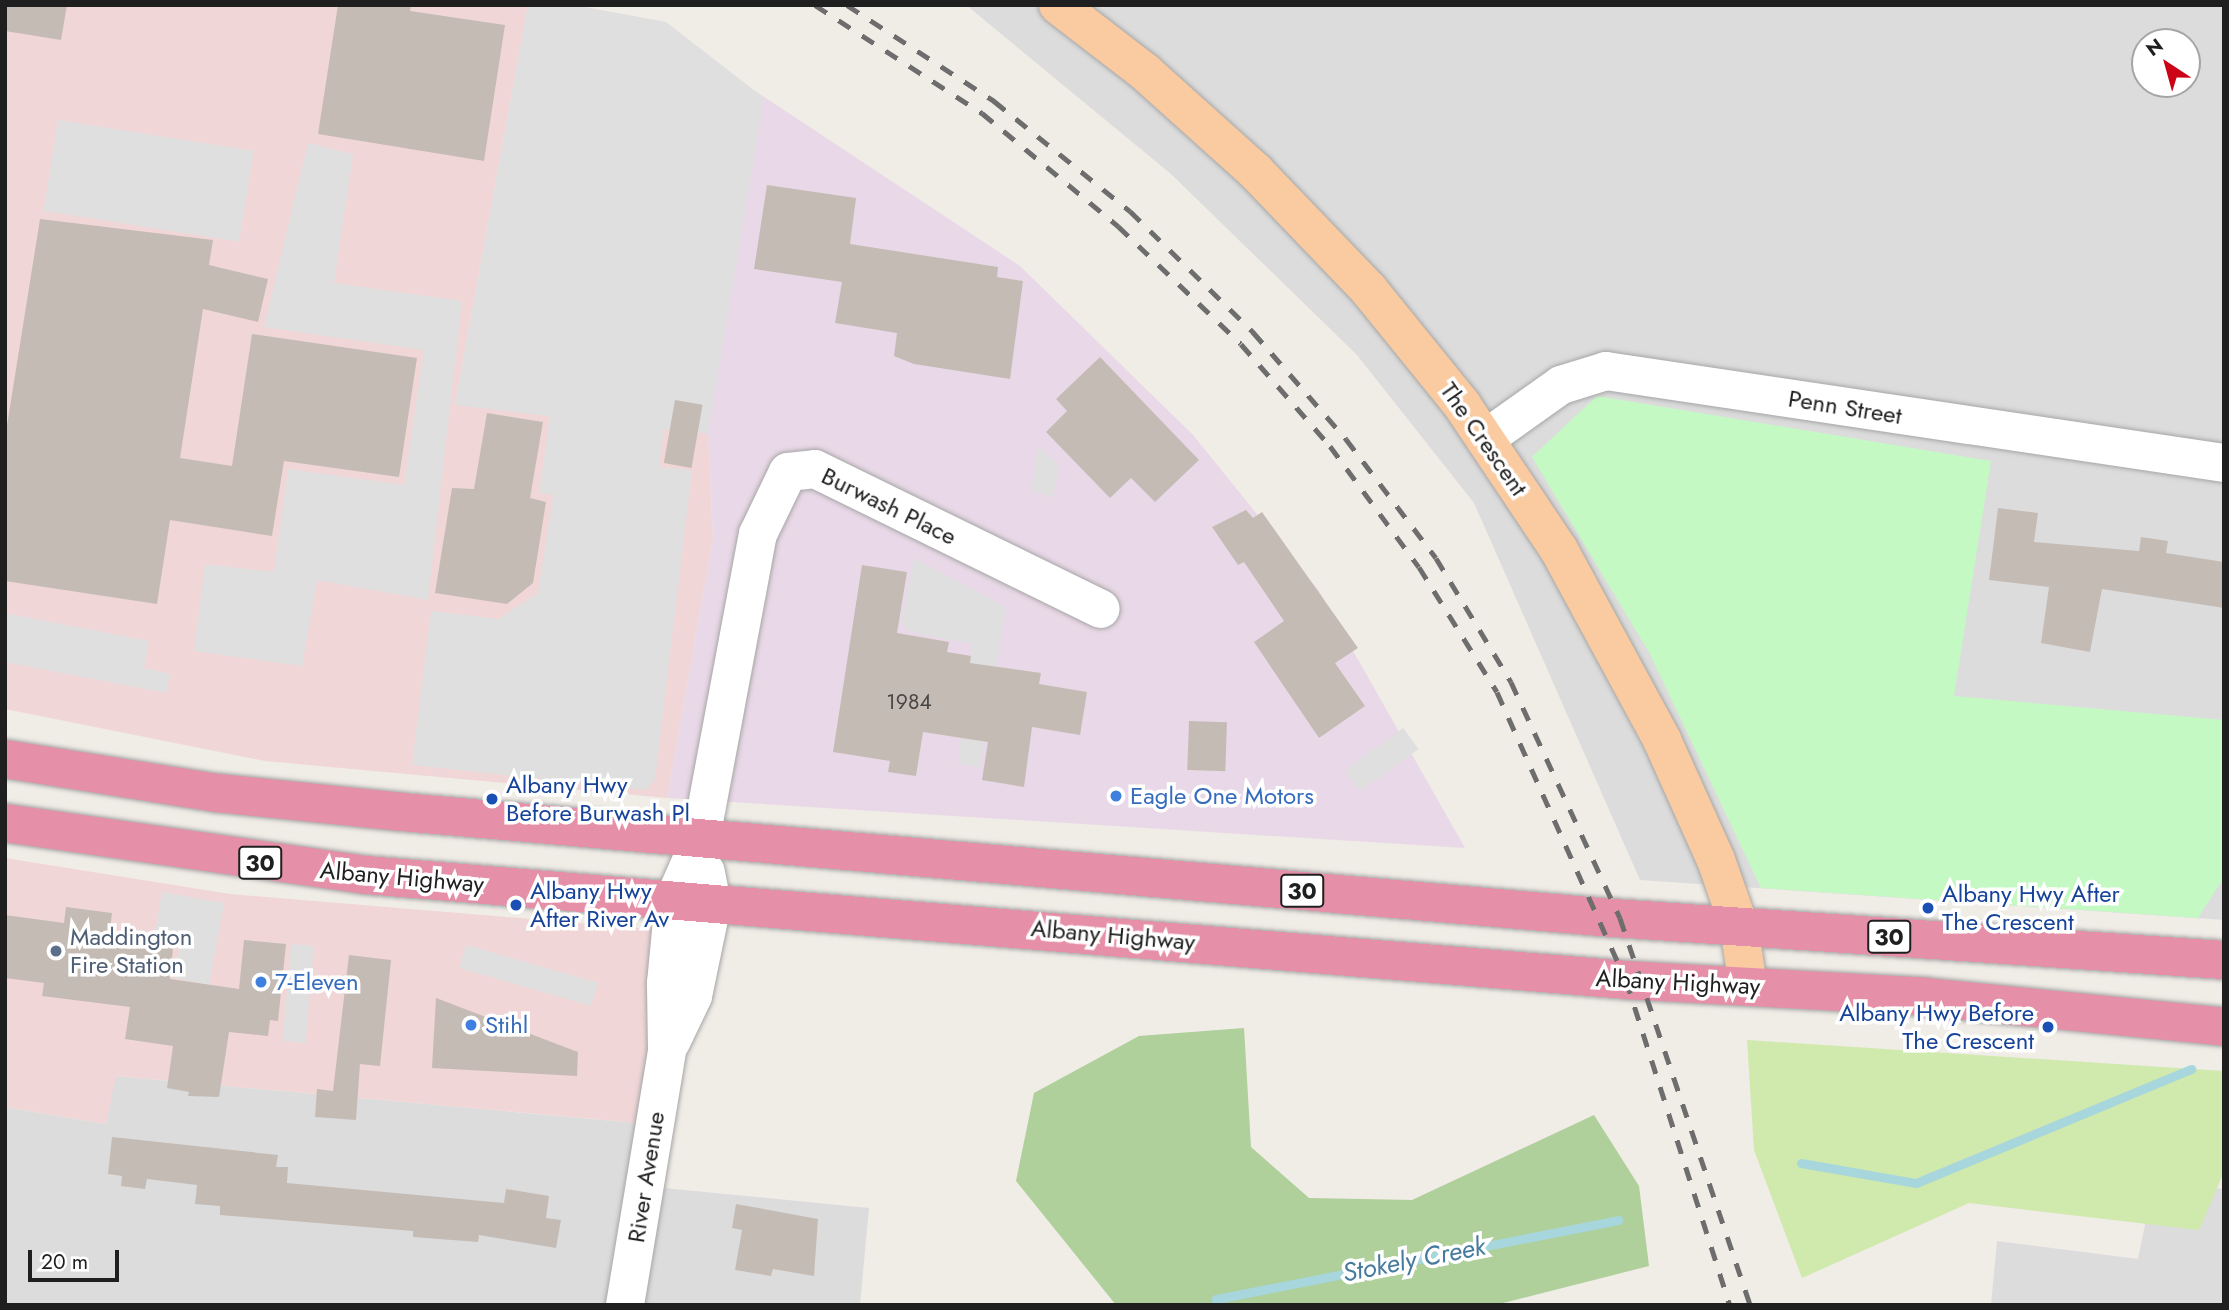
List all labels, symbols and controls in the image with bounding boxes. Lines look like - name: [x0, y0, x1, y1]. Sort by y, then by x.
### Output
- north arrow: [2131, 28, 2201, 98]
- text: N: [2140, 32, 2169, 63]
- street label: The Crescent: [1434, 377, 1534, 501]
- street label: Penn Street: [1786, 384, 1904, 430]
- street label: Burwash Place: [817, 461, 961, 551]
- house number: 1984: [886, 689, 932, 715]
- place label: Albany Hwy Before Burwash Pl: [506, 771, 690, 827]
- place label: Eagle One Motors: [1130, 782, 1314, 810]
- marker: Eagle One Motors: [1108, 788, 1124, 804]
- marker: Albany Hwy Before Burwash Pl: [484, 791, 500, 807]
- road number: 30: [237, 844, 283, 883]
- street label: Albany Highway: [319, 855, 485, 899]
- road number: 30: [1279, 872, 1325, 911]
- place label: Albany Hwy After River Av: [530, 877, 669, 933]
- place label: Albany Hwy After The Crescent: [1942, 880, 2120, 936]
- marker: Albany Hwy After River Av: [508, 897, 524, 913]
- marker: Albany Hwy After The Crescent: [1920, 900, 1936, 916]
- street label: Albany Highway: [1030, 913, 1196, 957]
- road number: 30: [1866, 918, 1912, 956]
- place label: Maddington Fire Station: [70, 923, 192, 979]
- marker: Maddington Fire Station: [48, 943, 64, 959]
- street label: Albany Highway: [1595, 963, 1761, 1001]
- place label: 7-Eleven: [275, 968, 359, 996]
- marker: 7-Eleven: [253, 974, 269, 990]
- place label: Albany Hwy Before The Crescent: [1839, 999, 2034, 1055]
- place label: Stihl: [485, 1011, 528, 1039]
- marker: Stihl: [463, 1017, 479, 1033]
- marker: Albany Hwy Before The Crescent: [2040, 1019, 2056, 1035]
- street label: River Avenue: [621, 1109, 671, 1245]
- water label: Stokely Creek: [1340, 1231, 1488, 1289]
- scale bar: [32, 1236, 122, 1280]
- text: 20 m: [41, 1247, 88, 1277]

